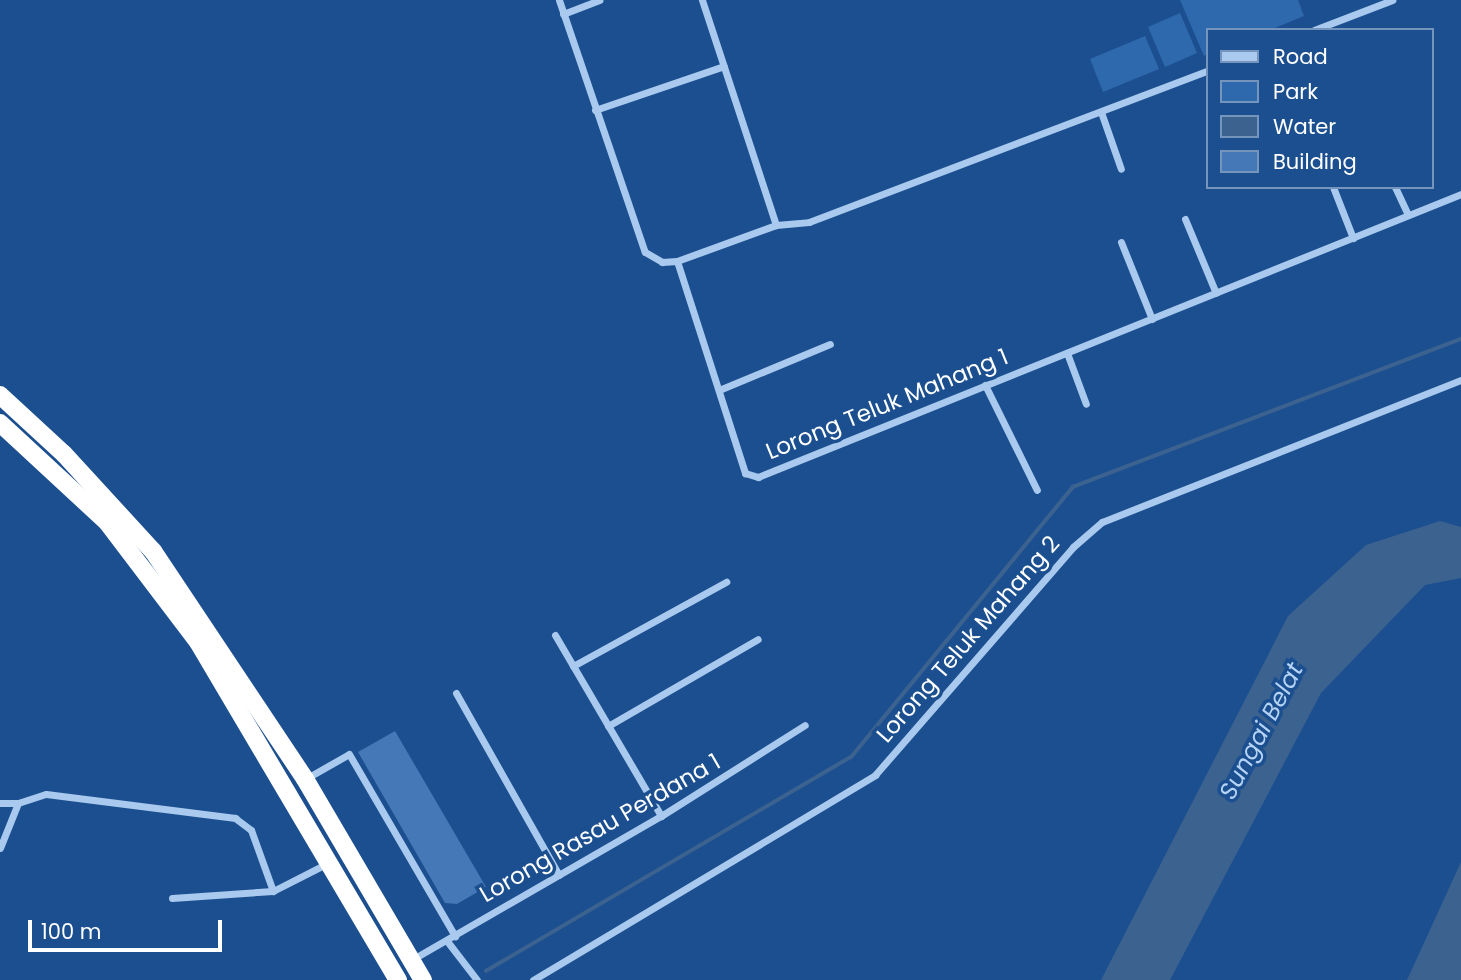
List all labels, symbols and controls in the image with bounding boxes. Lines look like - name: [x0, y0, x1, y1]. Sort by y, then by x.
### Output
- legend: [1206, 28, 1433, 189]
- text: Road: [1273, 42, 1328, 71]
- text: Park: [1273, 77, 1318, 106]
- text: Water: [1273, 112, 1336, 141]
- text: Building: [1273, 147, 1357, 176]
- street label: Lorong Teluk Mahang 1: [762, 343, 1012, 465]
- street label: Lorong Teluk Mahang 2: [871, 530, 1065, 748]
- water label: Sungai Belat: [1213, 658, 1309, 804]
- street label: Lorong Rasau Perdana 1: [475, 748, 725, 908]
- scale bar: [32, 906, 226, 950]
- text: 100 m: [41, 917, 101, 946]

